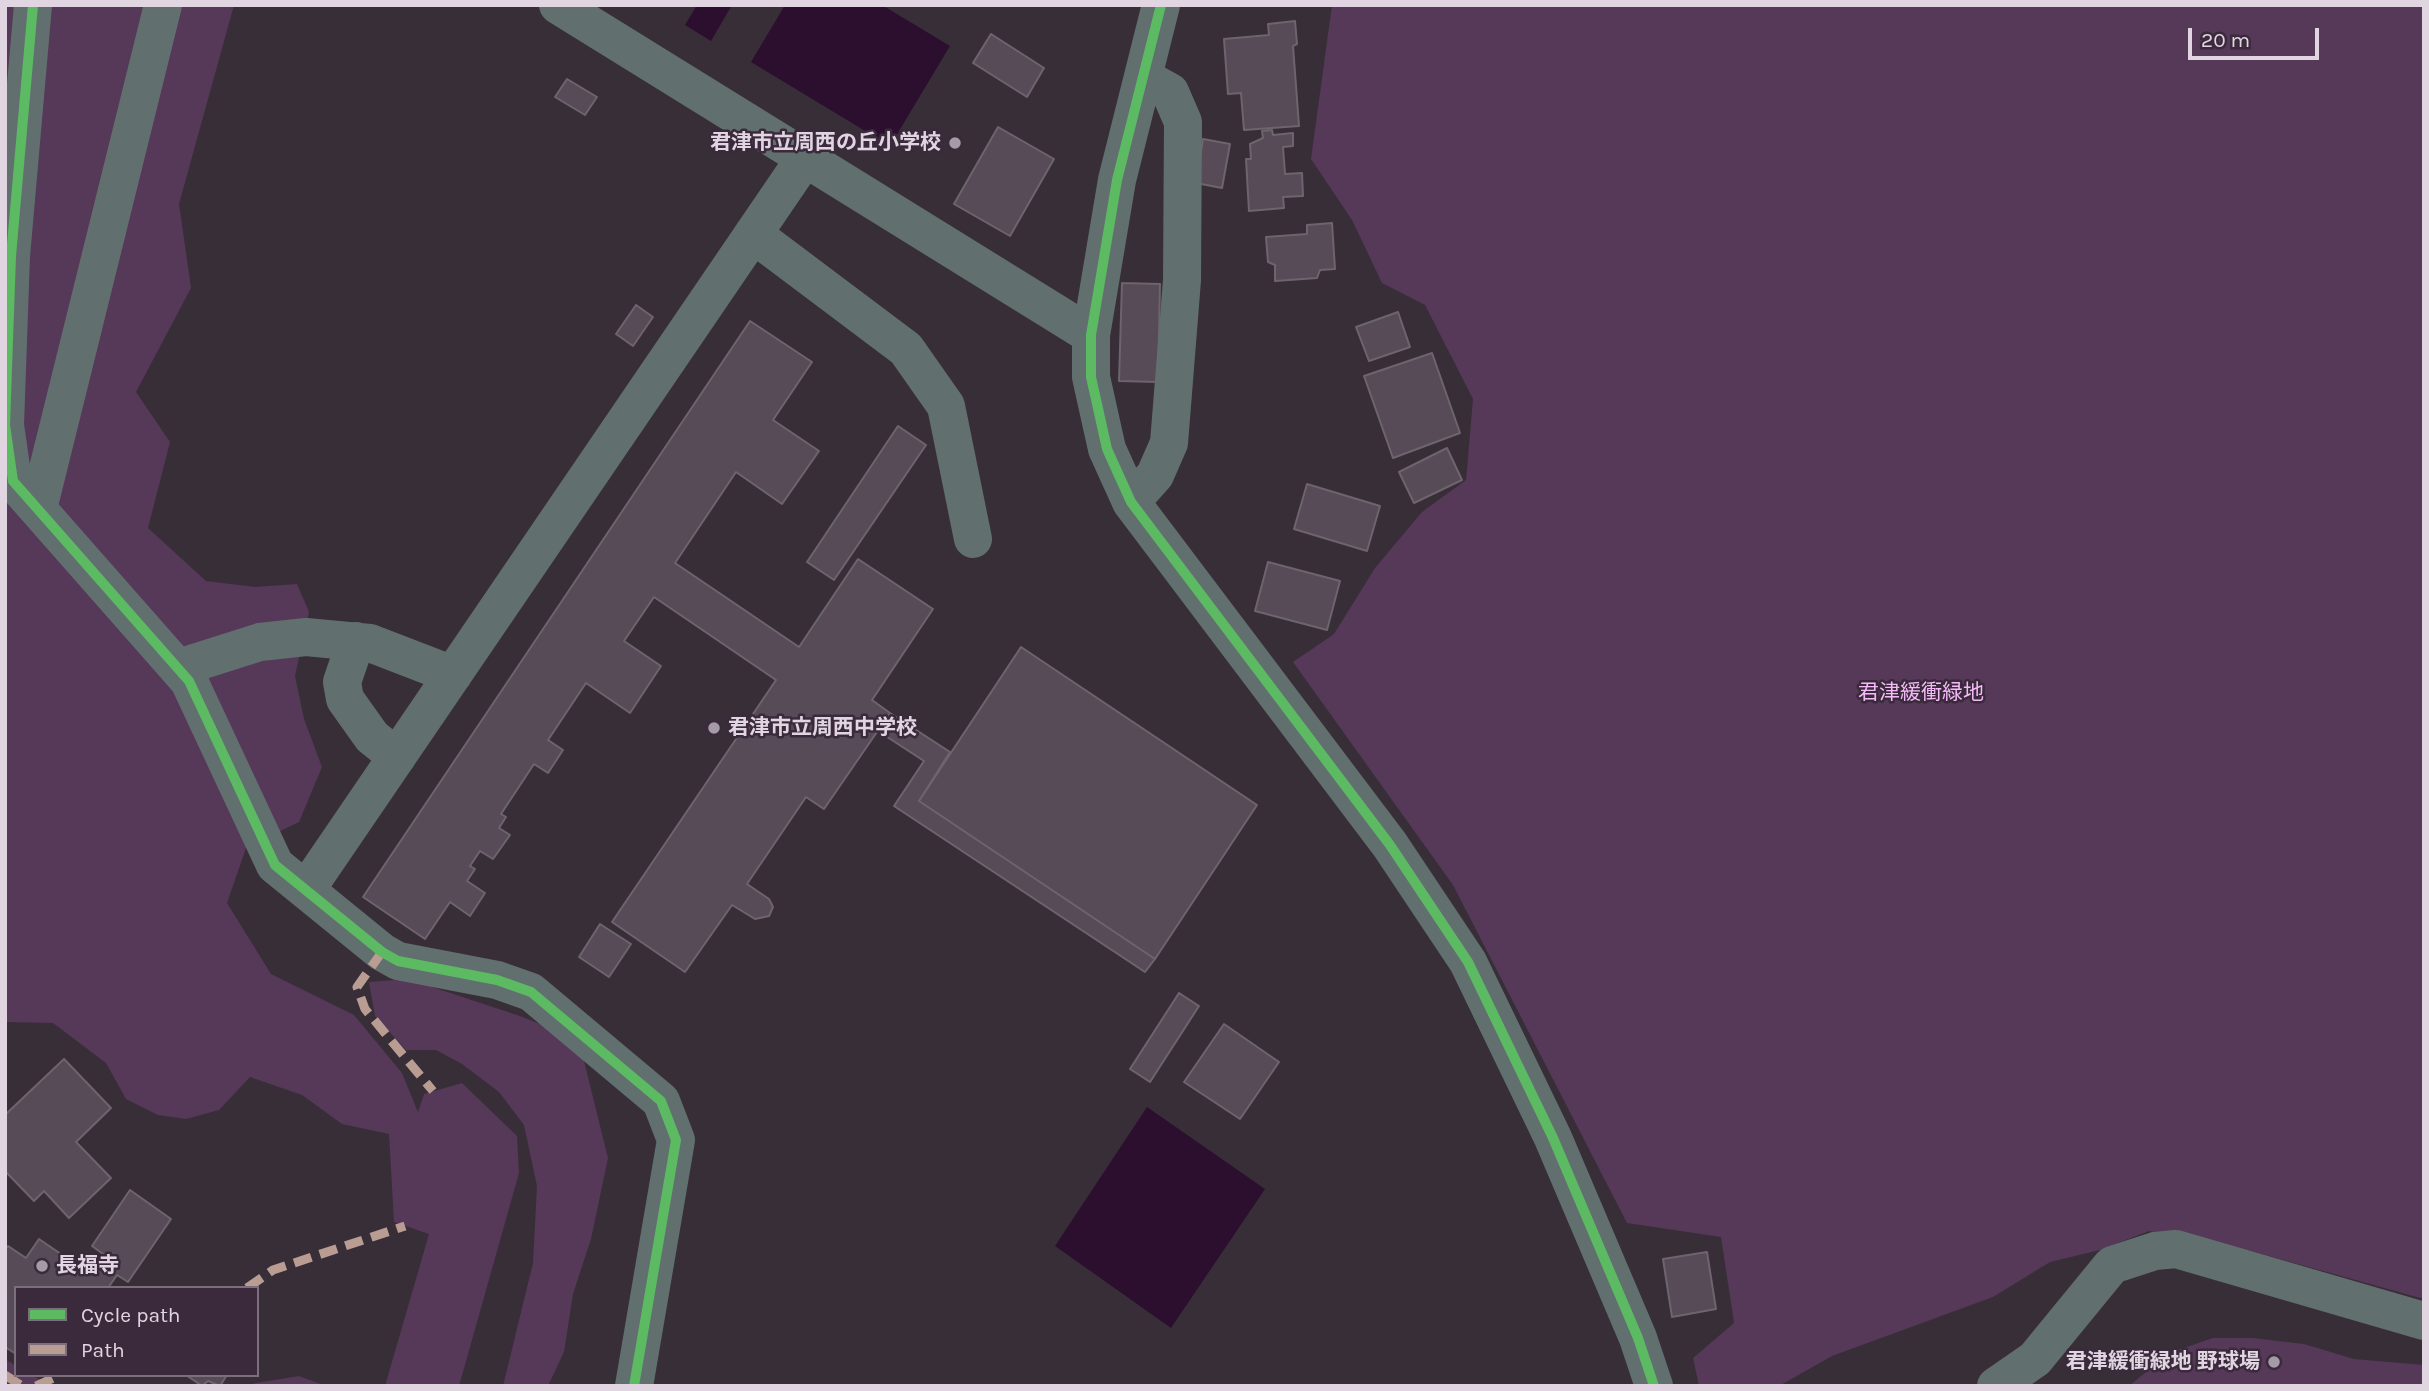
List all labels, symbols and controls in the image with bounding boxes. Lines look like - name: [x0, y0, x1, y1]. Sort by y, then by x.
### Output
- scale bar: [2191, 14, 2322, 58]
- text: 20 m: [2201, 28, 2250, 52]
- place label: 君津市立周西の丘小学校: [710, 130, 941, 156]
- marker: 君津市立周西の丘小学校: [947, 135, 963, 151]
- park label: 君津緩衝緑地: [1858, 680, 1984, 706]
- place label: 君津市立周西中学校: [728, 715, 917, 741]
- marker: 君津市立周西中学校: [706, 720, 722, 736]
- place label: 長福寺: [56, 1253, 119, 1279]
- marker: 長福寺: [34, 1258, 50, 1274]
- legend: [14, 1286, 259, 1377]
- text: Cycle path: [81, 1303, 181, 1327]
- text: Path: [81, 1338, 125, 1362]
- place label: 君津緩衝緑地 野球場: [2066, 1349, 2260, 1375]
- marker: 君津緩衝緑地 野球場: [2266, 1354, 2282, 1370]

